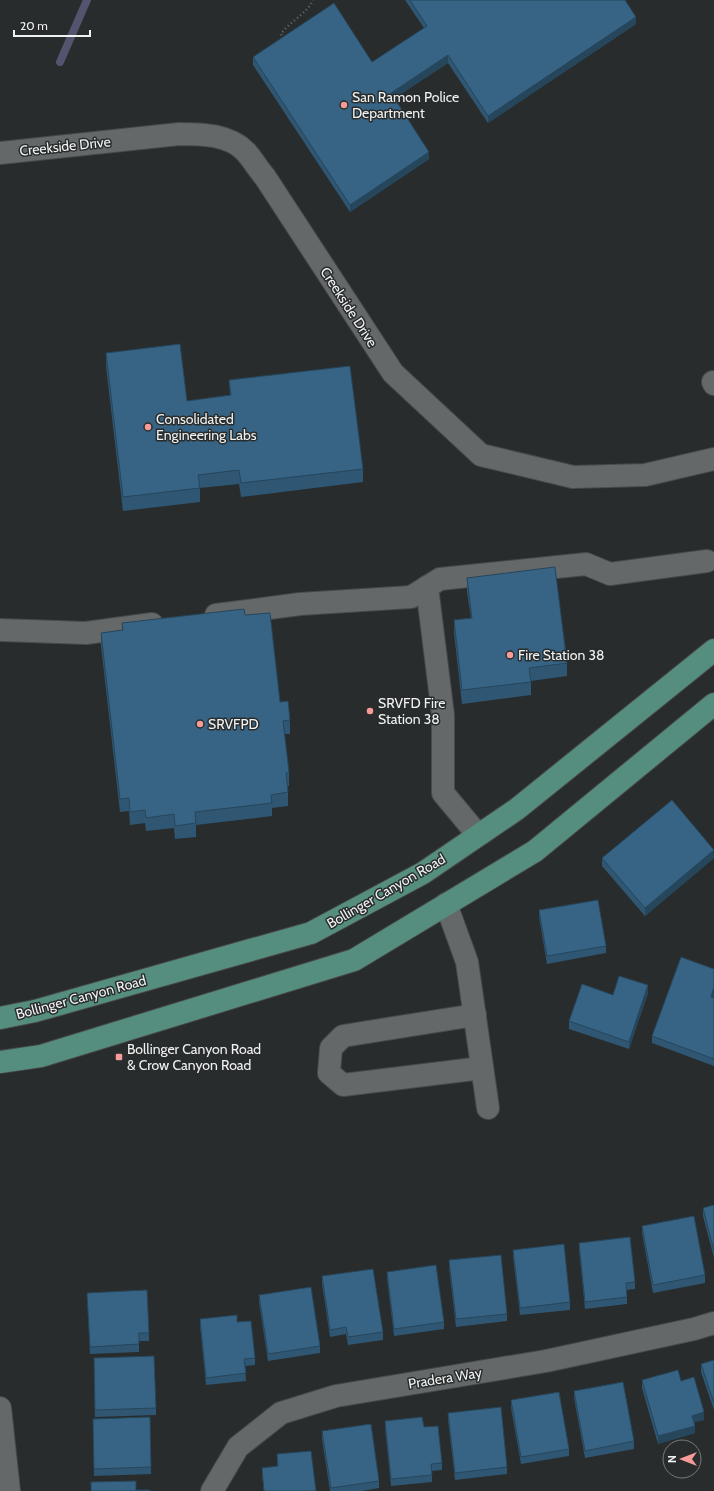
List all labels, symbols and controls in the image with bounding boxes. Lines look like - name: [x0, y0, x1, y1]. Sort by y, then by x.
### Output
- scale bar: [14, 12, 90, 38]
- text: 20 m: [20, 18, 48, 33]
- place label: San Ramon Police Department: [352, 88, 459, 122]
- marker: San Ramon Police Department: [339, 100, 349, 110]
- street label: Creekside Drive: [18, 132, 112, 160]
- street label: Creekside Drive: [316, 264, 382, 350]
- place label: Consolidated Engineering Labs: [156, 410, 257, 444]
- marker: Consolidated Engineering Labs: [143, 422, 153, 432]
- place label: Fire Station 38: [518, 646, 604, 664]
- marker: Fire Station 38: [505, 650, 515, 660]
- place label: SRVFD Fire Station 38: [378, 694, 445, 728]
- marker: SRVFD Fire Station 38: [365, 706, 375, 716]
- place label: SRVFPD: [208, 715, 259, 733]
- marker: SRVFPD: [195, 719, 205, 729]
- street label: Bollinger Canyon Road: [323, 850, 449, 932]
- street label: Bollinger Canyon Road: [14, 971, 148, 1023]
- place label: Bollinger Canyon Road & Crow Canyon Road: [127, 1040, 261, 1074]
- marker: Bollinger Canyon Road & Crow Canyon Road: [114, 1052, 124, 1062]
- street label: Pradera Way: [407, 1363, 483, 1393]
- north arrow: [662, 1439, 702, 1479]
- text: N: [665, 1455, 679, 1463]

